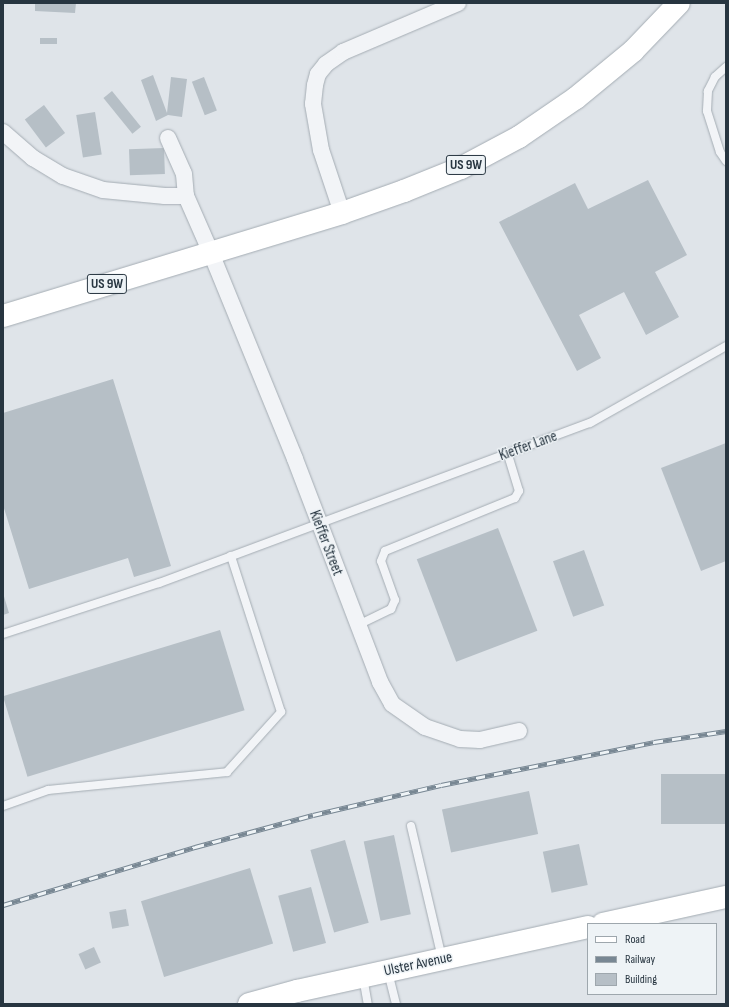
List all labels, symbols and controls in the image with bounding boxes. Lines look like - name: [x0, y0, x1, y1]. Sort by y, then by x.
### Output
- road number: US 9W: [445, 153, 487, 177]
- road number: US 9W: [86, 272, 128, 296]
- street label: Kieffer Lane: [497, 427, 559, 465]
- street label: Kieffer Street: [305, 508, 347, 578]
- legend: [587, 923, 717, 995]
- text: Road: [625, 932, 645, 947]
- street label: Ulster Avenue: [382, 948, 454, 980]
- text: Railway: [625, 952, 655, 967]
- text: Building: [625, 972, 657, 987]

